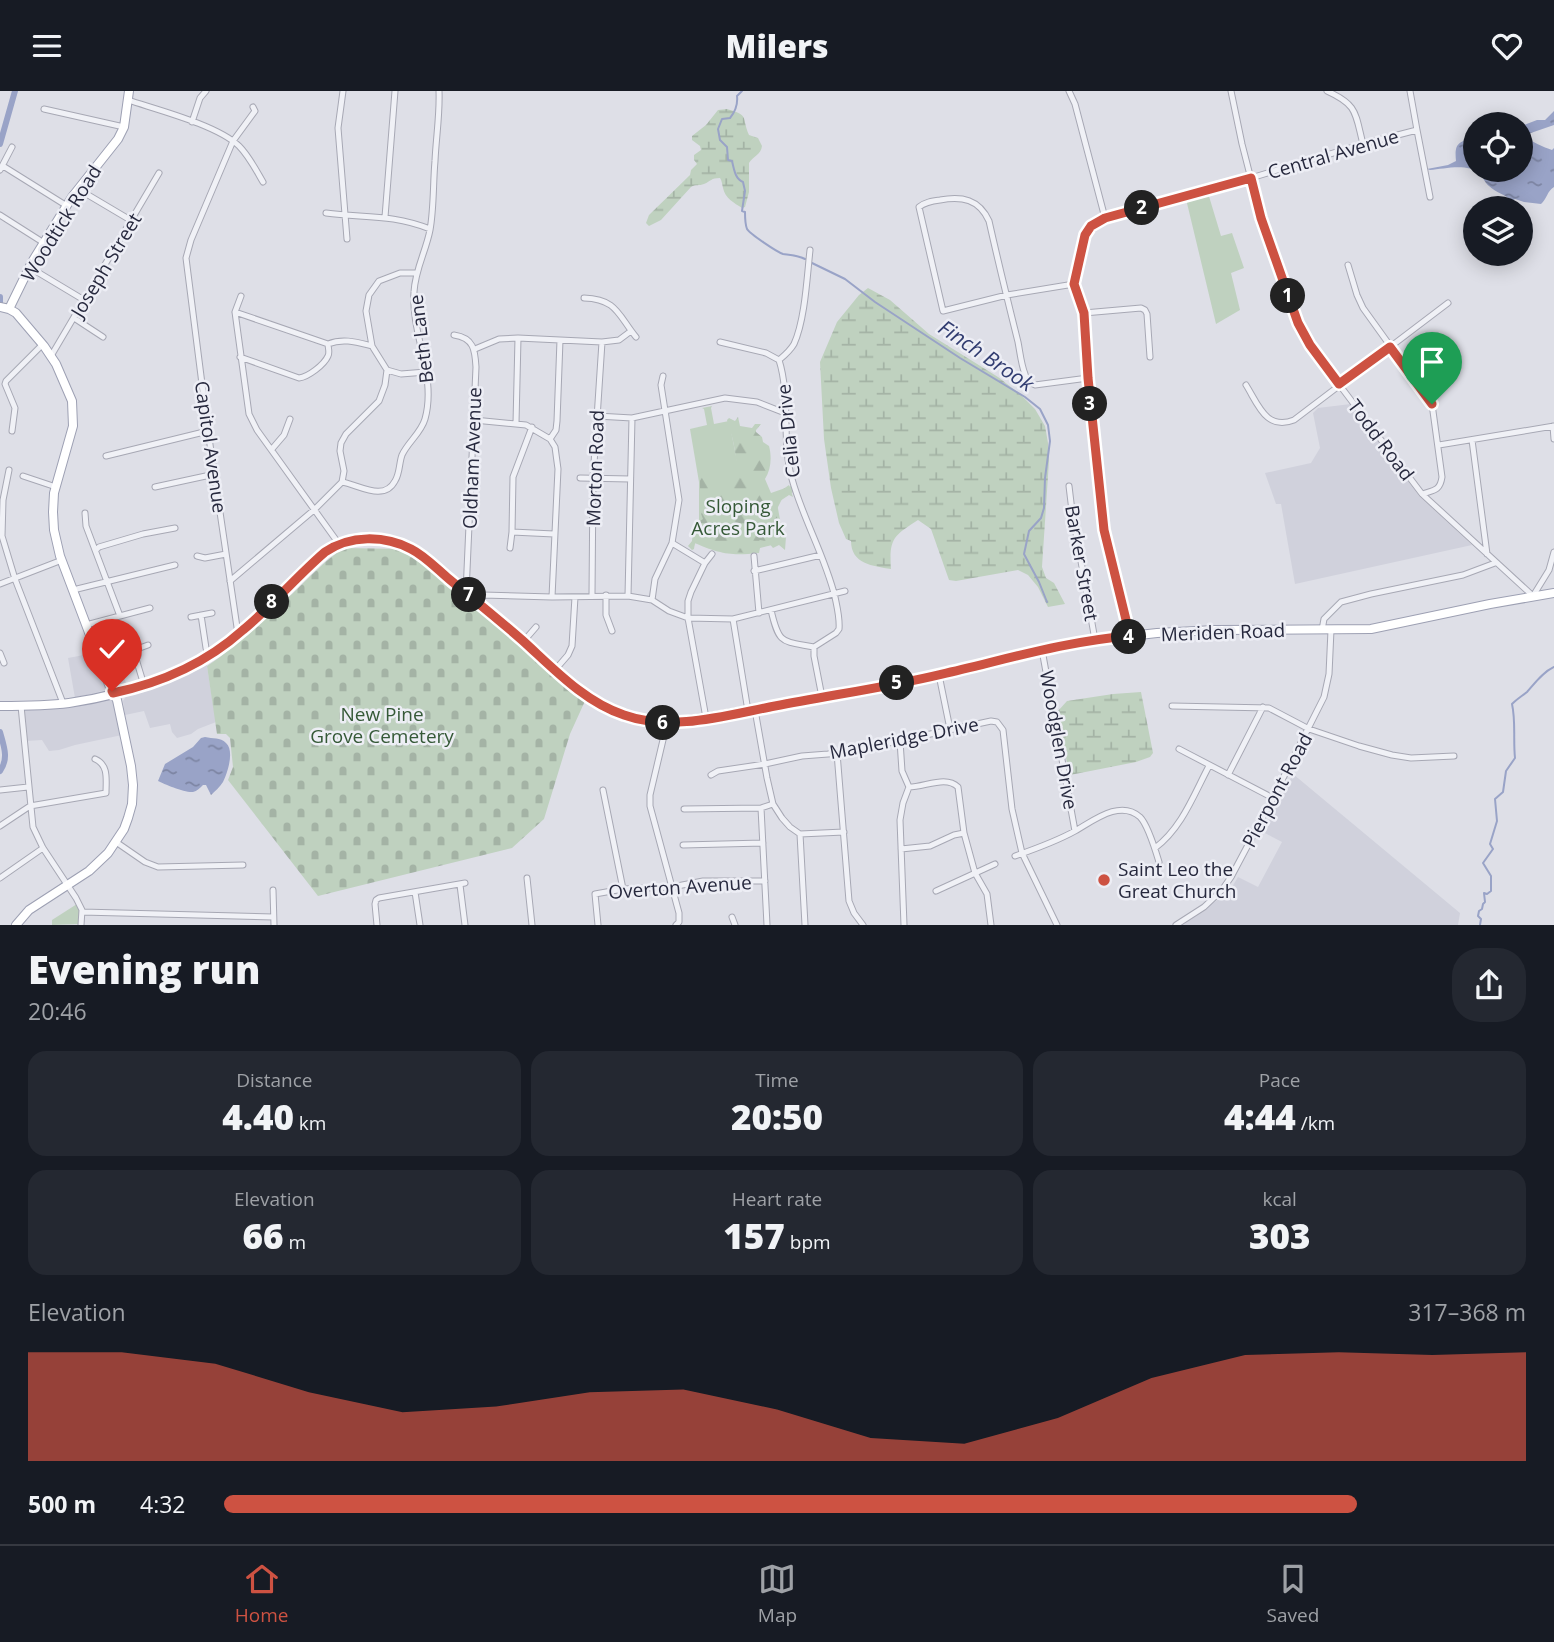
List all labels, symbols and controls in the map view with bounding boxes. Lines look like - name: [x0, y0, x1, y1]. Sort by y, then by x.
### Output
- text: Milers: [725, 24, 829, 67]
- icon: menu: [28, 27, 66, 65]
- icon: heart: [1488, 27, 1526, 65]
- map controls: [1463, 112, 1533, 266]
- button: locate: [1463, 112, 1533, 182]
- street label: Central Avenue: [1264, 123, 1402, 185]
- street label: Woodtick Road: [15, 160, 107, 286]
- pin: 2: [1124, 191, 1160, 225]
- text: 2: [1136, 194, 1147, 220]
- button: layers: [1463, 196, 1533, 266]
- street label: Joseph Street: [64, 208, 148, 324]
- pin: 1: [1270, 279, 1306, 313]
- text: 1: [1282, 282, 1293, 308]
- street label: Beth Lane: [403, 293, 439, 385]
- water label: Finch Brook: [933, 313, 1040, 398]
- pin: [1402, 332, 1462, 404]
- icon: arrive: [1413, 343, 1451, 381]
- street label: Capitol Avenue: [189, 379, 233, 515]
- street label: Celia Drive: [770, 383, 806, 479]
- street label: Oldham Avenue: [457, 387, 487, 529]
- pin: 3: [1072, 387, 1108, 421]
- text: 3: [1084, 390, 1095, 416]
- street label: Todd Road: [1342, 394, 1420, 486]
- street label: Morton Road: [580, 409, 610, 527]
- park label: Sloping Acres Park: [691, 493, 785, 541]
- street label: Barker Street: [1059, 503, 1105, 623]
- pin: 7: [452, 577, 486, 613]
- text: 7: [463, 581, 474, 607]
- pin: 8: [254, 585, 290, 619]
- text: 8: [266, 588, 277, 614]
- street label: Meriden Road: [1160, 617, 1286, 647]
- pin: [82, 619, 142, 691]
- pin: 4: [1112, 619, 1146, 655]
- text: 4: [1123, 623, 1134, 649]
- icon: check: [93, 630, 131, 668]
- pin: 5: [880, 665, 914, 701]
- street label: Woodglen Drive: [1034, 668, 1084, 812]
- text: 5: [891, 669, 902, 695]
- park label: New Pine Grove Cemetery: [310, 701, 454, 749]
- pin: 6: [646, 705, 680, 741]
- text: 6: [657, 709, 668, 735]
- street label: Mapleridge Drive: [827, 711, 981, 765]
- street label: Pierpont Road: [1236, 728, 1318, 852]
- place label: Saint Leo the Great Church: [1118, 856, 1236, 904]
- street label: Overton Avenue: [607, 869, 753, 905]
- marker: Saint Leo the Great Church: [1096, 872, 1112, 888]
- text: Evening run: [28, 943, 260, 995]
- button: share: [1452, 948, 1526, 1022]
- text: 20:46: [28, 995, 87, 1027]
- text: Distance: [236, 1067, 313, 1093]
- text: Time: [755, 1067, 799, 1093]
- text: Pace: [1259, 1067, 1301, 1093]
- text: 4.40: [222, 1093, 294, 1140]
- text: 20:50: [731, 1093, 823, 1140]
- text: 4:44: [1224, 1093, 1296, 1140]
- text: km: [294, 1110, 326, 1136]
- text: /km: [1296, 1110, 1335, 1136]
- text: Elevation: [234, 1186, 315, 1212]
- text: Heart rate: [732, 1186, 822, 1212]
- text: kcal: [1262, 1186, 1297, 1212]
- text: 66: [243, 1212, 284, 1259]
- text: 157: [723, 1212, 785, 1259]
- text: 303: [1249, 1212, 1310, 1259]
- text: m: [284, 1229, 306, 1255]
- text: bpm: [785, 1229, 831, 1255]
- text: Elevation: [28, 1296, 126, 1328]
- text: 317–368 m: [1408, 1296, 1526, 1328]
- text: 500 m: [28, 1488, 96, 1520]
- text: 4:32: [140, 1488, 186, 1520]
- tab: Home: [235, 1560, 288, 1628]
- tab: Map: [758, 1560, 797, 1628]
- tab: Saved: [1267, 1560, 1319, 1628]

